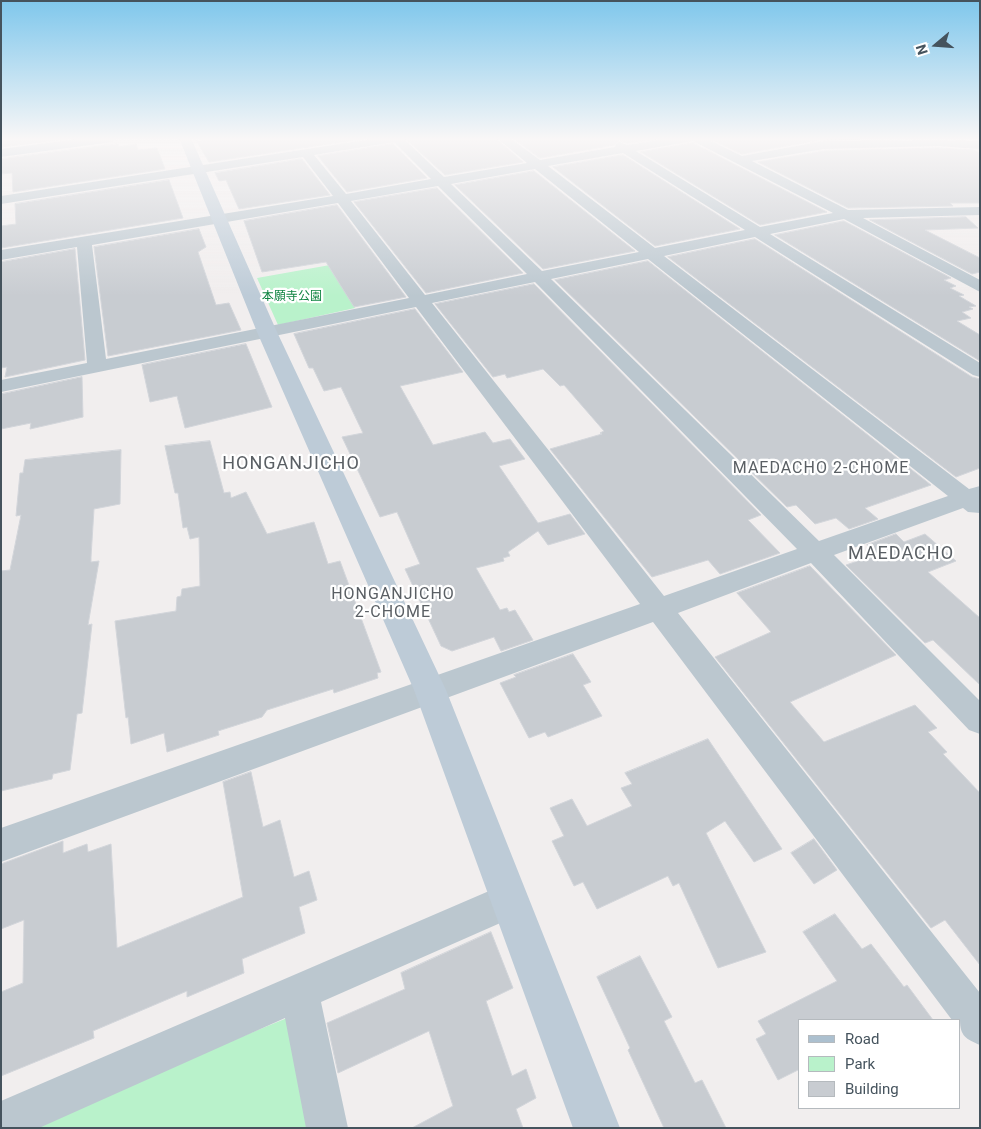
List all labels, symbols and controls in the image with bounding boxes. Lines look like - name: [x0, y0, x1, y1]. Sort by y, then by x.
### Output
- north arrow: [911, 20, 961, 70]
- text: N: [913, 42, 931, 57]
- park label: 本願寺公園: [262, 290, 322, 304]
- district label: HONGANJICHO: [221, 453, 361, 475]
- district label: MAEDACHO 2-CHOME: [731, 459, 911, 479]
- district label: MAEDACHO: [847, 543, 955, 565]
- district label: HONGANJICHO 2-CHOME: [330, 585, 456, 623]
- legend: [798, 1019, 961, 1109]
- text: Road: [845, 1030, 879, 1048]
- text: Park: [845, 1055, 875, 1073]
- text: Building: [845, 1080, 899, 1098]

